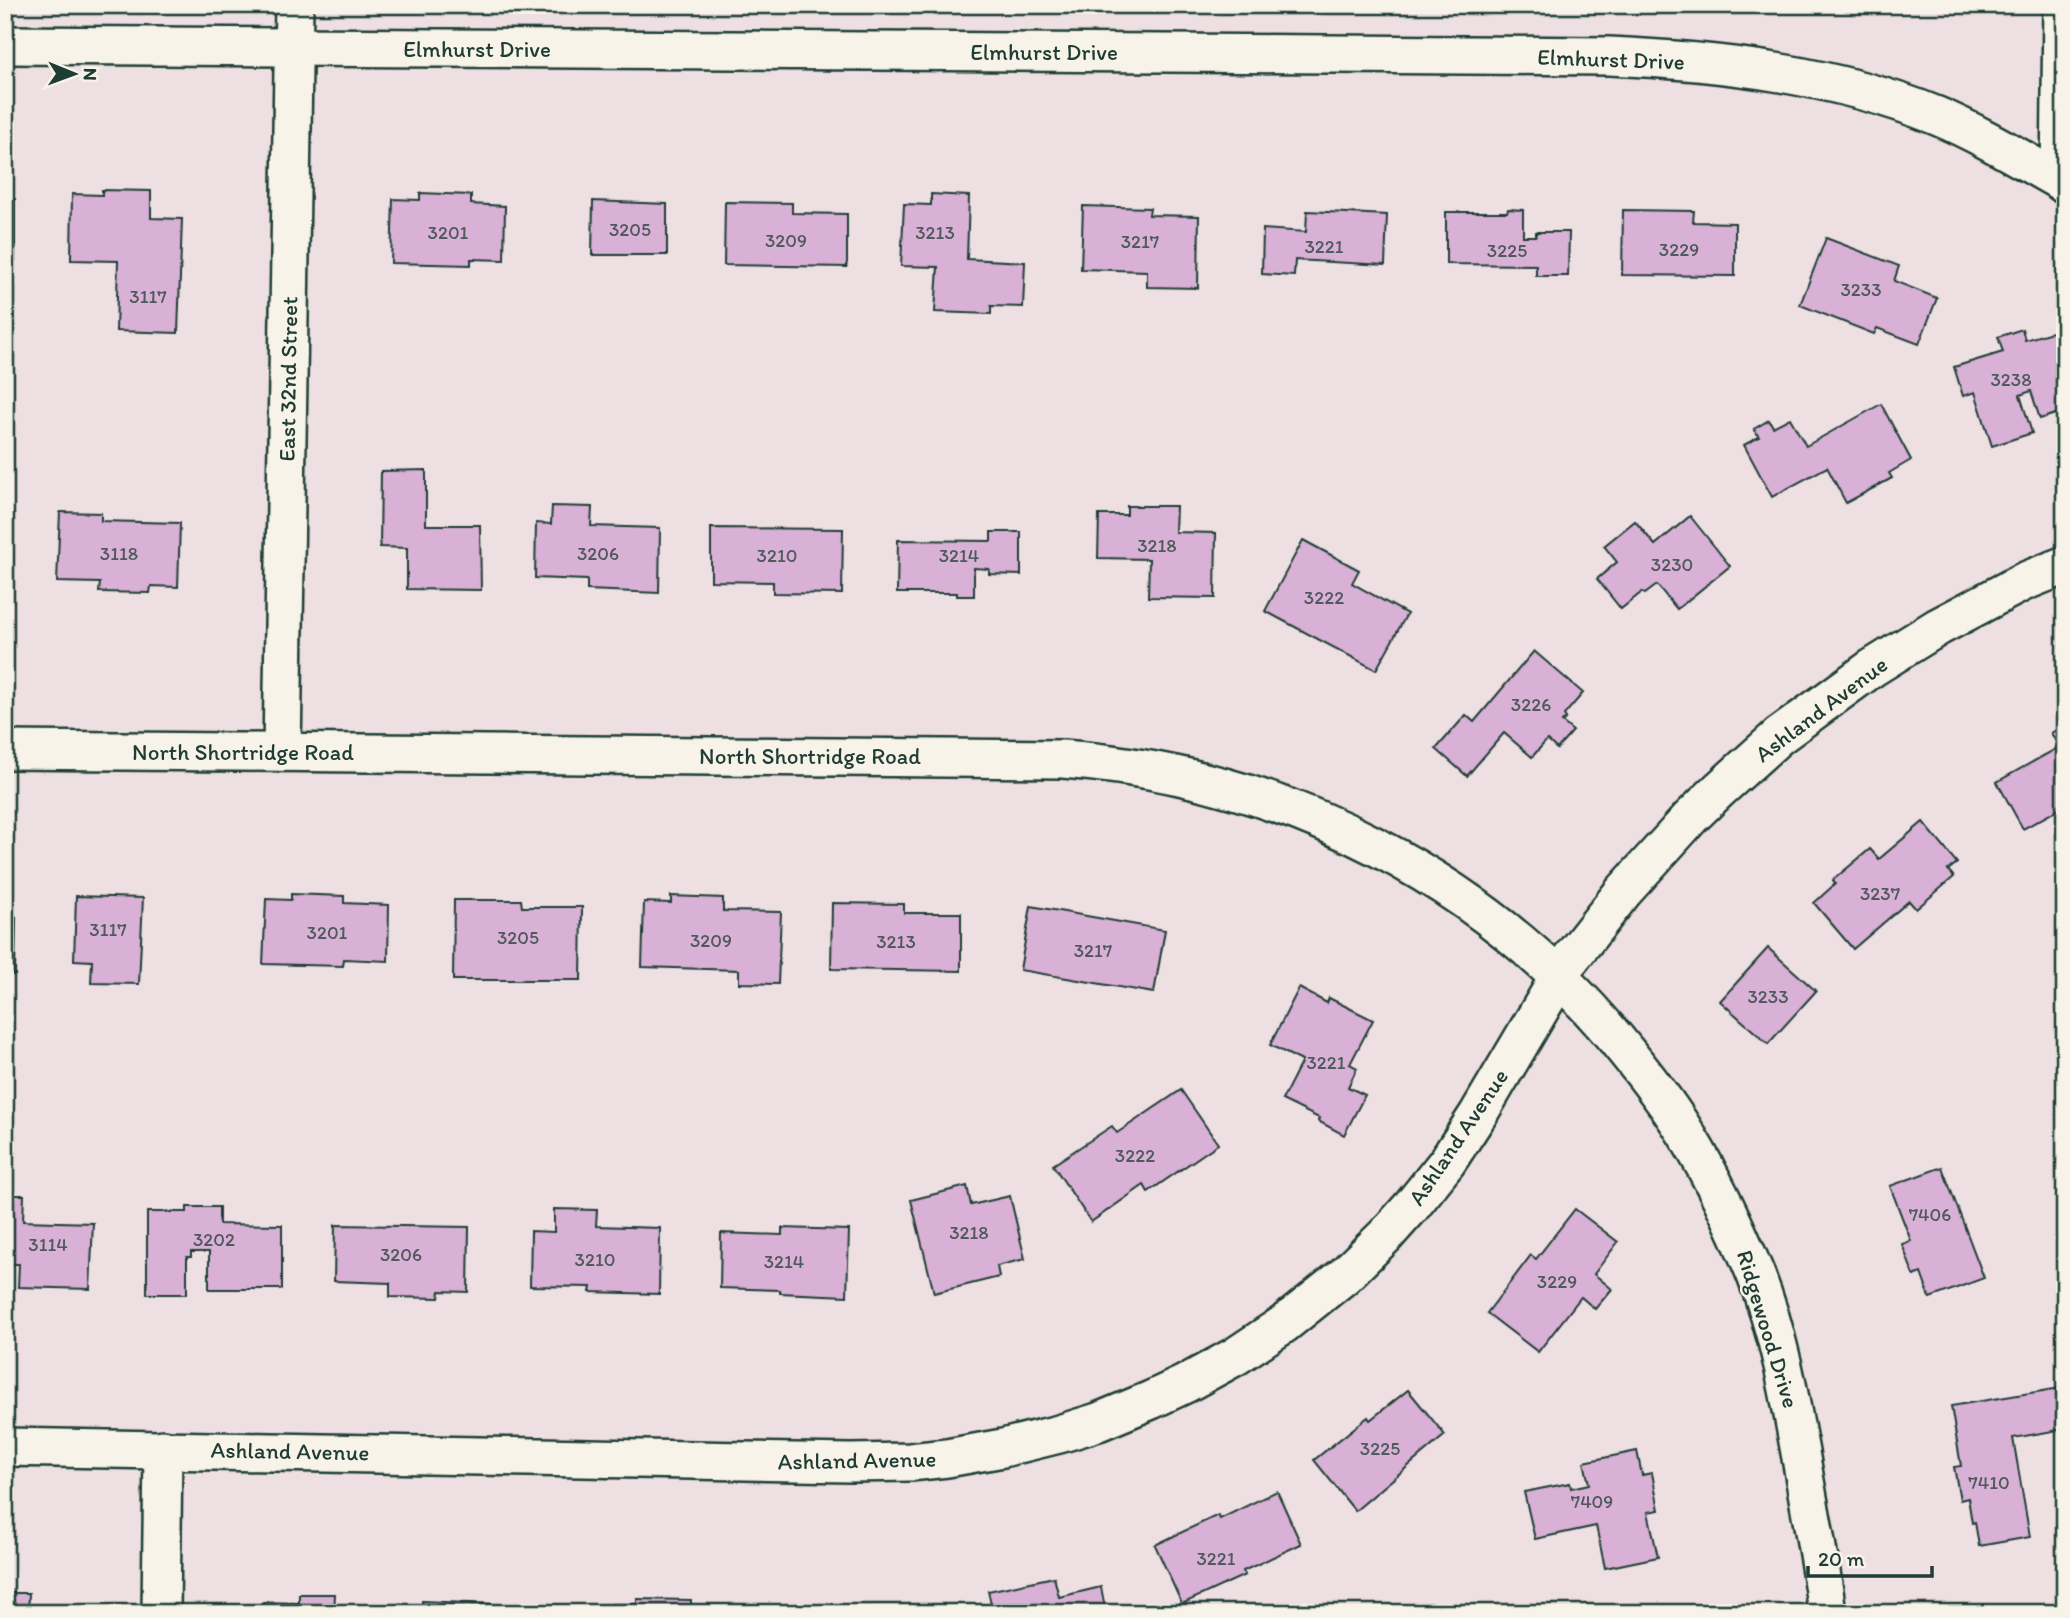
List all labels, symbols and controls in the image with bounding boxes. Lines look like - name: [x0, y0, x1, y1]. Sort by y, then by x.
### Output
- street label: Elmhurst Drive: [403, 35, 551, 63]
- north arrow: [38, 38, 108, 108]
- street label: Elmhurst Drive: [970, 38, 1118, 66]
- street label: Elmhurst Drive: [1537, 42, 1685, 76]
- text: N: [79, 68, 102, 81]
- house number: 3205: [609, 218, 651, 241]
- house number: 3201: [428, 221, 469, 244]
- house number: 3213: [915, 221, 955, 244]
- house number: 3209: [765, 229, 807, 252]
- house number: 3217: [1121, 230, 1159, 253]
- house number: 3221: [1304, 235, 1344, 258]
- house number: 3229: [1659, 238, 1699, 261]
- house number: 3225: [1487, 239, 1527, 262]
- house number: 3233: [1840, 278, 1882, 301]
- house number: 3117: [129, 285, 167, 308]
- street label: East 32nd Street: [273, 296, 303, 462]
- house number: 3238: [1990, 368, 2032, 391]
- house number: 3218: [1137, 534, 1177, 557]
- house number: 3118: [100, 542, 138, 565]
- house number: 3206: [577, 542, 619, 565]
- house number: 3210: [757, 544, 797, 567]
- house number: 3214: [939, 544, 979, 567]
- house number: 3230: [1651, 553, 1693, 576]
- house number: 3222: [1304, 586, 1344, 609]
- street label: Ashland Avenue: [1749, 650, 1893, 768]
- house number: 3226: [1511, 693, 1551, 716]
- street label: North Shortridge Road: [132, 738, 354, 766]
- street label: North Shortridge Road: [699, 742, 921, 770]
- house number: 3237: [1860, 882, 1900, 905]
- house number: 3117: [89, 918, 127, 941]
- house number: 3201: [307, 921, 348, 944]
- house number: 3205: [497, 926, 539, 949]
- house number: 3209: [690, 929, 732, 952]
- house number: 3213: [876, 930, 916, 953]
- house number: 3217: [1074, 939, 1112, 962]
- house number: 3233: [1747, 985, 1789, 1008]
- house number: 3221: [1306, 1051, 1346, 1074]
- street label: Ashland Avenue: [1402, 1063, 1514, 1211]
- house number: 3222: [1115, 1144, 1155, 1167]
- house number: 7406: [1909, 1203, 1951, 1226]
- house number: 3218: [949, 1221, 989, 1244]
- house number: 3202: [193, 1228, 235, 1251]
- house number: 3114: [28, 1233, 68, 1256]
- house number: 3206: [380, 1243, 422, 1266]
- street label: Ridgewood Drive: [1731, 1247, 1805, 1411]
- house number: 3210: [575, 1248, 615, 1271]
- house number: 3214: [764, 1250, 804, 1273]
- house number: 3229: [1537, 1270, 1577, 1293]
- street label: Ashland Avenue: [210, 1436, 370, 1466]
- house number: 3225: [1360, 1437, 1400, 1460]
- street label: Ashland Avenue: [777, 1445, 937, 1475]
- house number: 7410: [1968, 1471, 2010, 1494]
- house number: 7409: [1571, 1490, 1613, 1513]
- scale bar: [1808, 1534, 1932, 1578]
- text: 20 m: [1818, 1546, 1865, 1571]
- house number: 3221: [1196, 1547, 1236, 1570]

